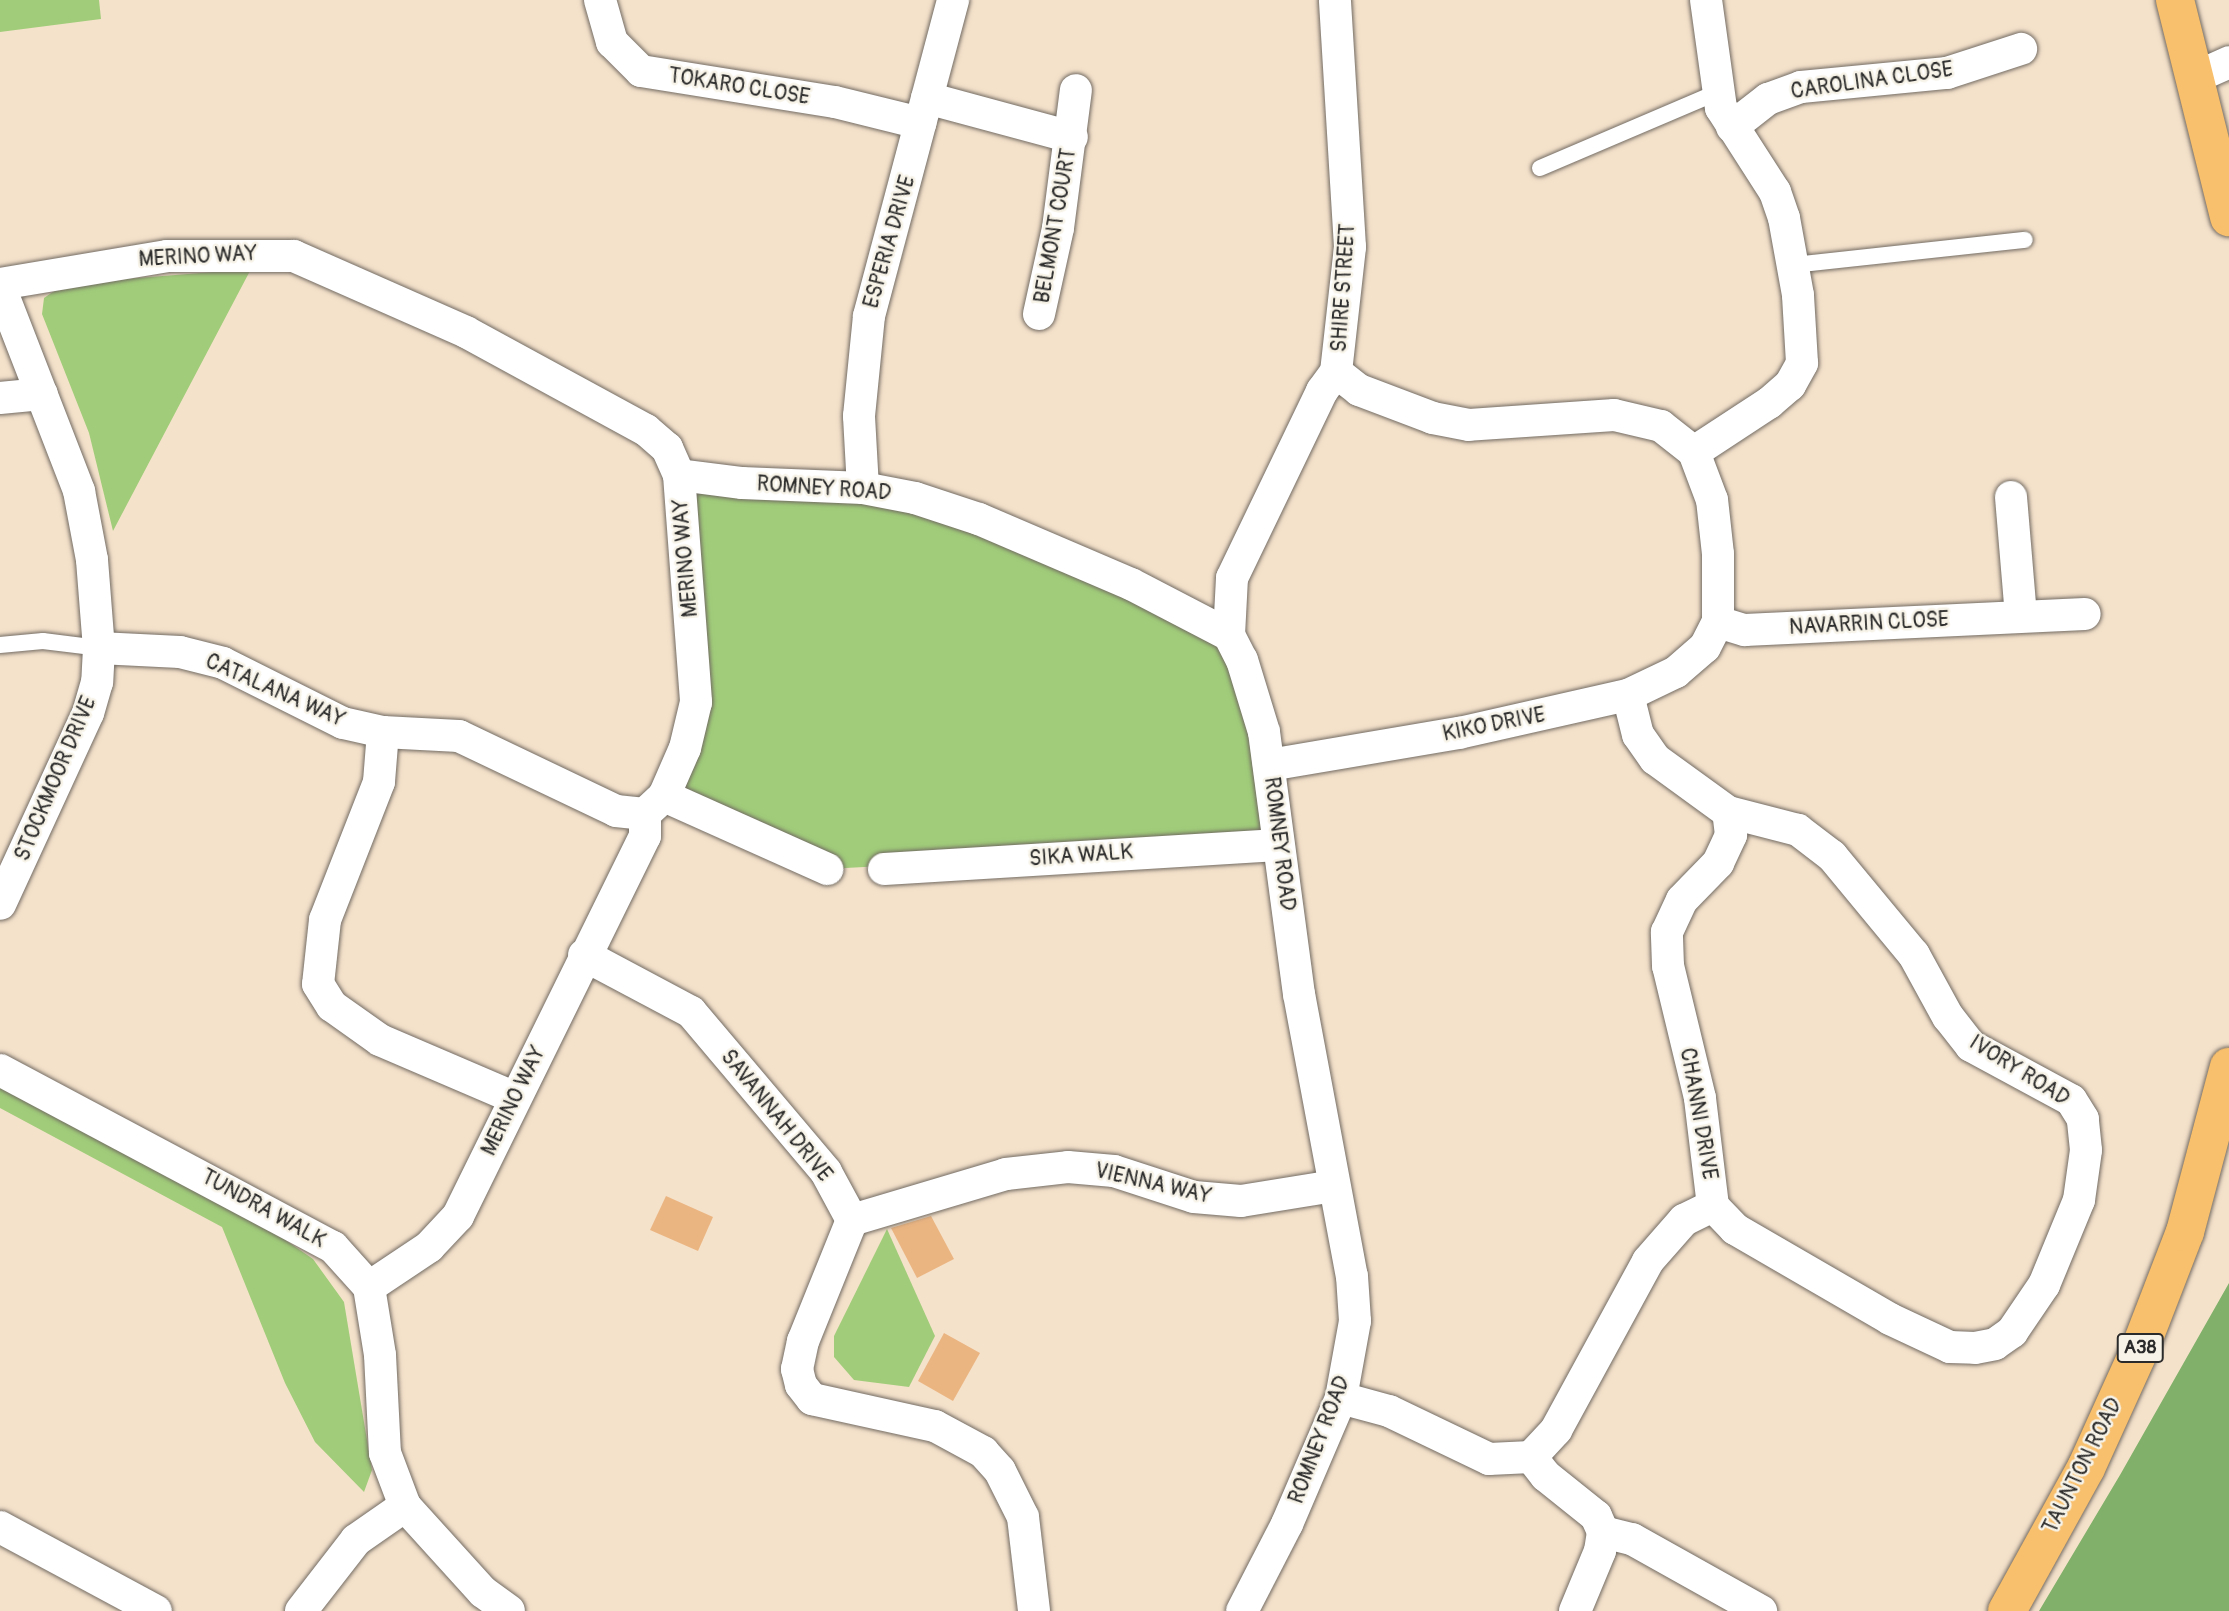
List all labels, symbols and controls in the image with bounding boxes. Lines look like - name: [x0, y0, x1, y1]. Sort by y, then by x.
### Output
- street label: CAROLINA CLOSE: [1789, 57, 1955, 105]
- street label: TOKARO CLOSE: [667, 63, 811, 111]
- street label: BELMONT COURT: [1030, 147, 1082, 305]
- street label: ESPERIA DRIVE: [859, 173, 921, 311]
- street label: SHIRE STREET: [1327, 223, 1361, 353]
- street label: MERINO WAY: [138, 241, 258, 273]
- street label: ROMNEY ROAD: [756, 472, 892, 506]
- street label: MERINO WAY: [668, 498, 704, 618]
- street label: NAVARRIN CLOSE: [1788, 607, 1950, 641]
- street label: CATALANA WAY: [201, 649, 349, 733]
- street label: STOCKMOOR DRIVE: [10, 693, 102, 865]
- street label: KIKO DRIVE: [1441, 703, 1547, 747]
- street label: ROMNEY ROAD: [1258, 776, 1300, 912]
- street label: SIKA WALK: [1028, 840, 1134, 872]
- street label: IVORY ROAD: [1964, 1030, 2074, 1112]
- street label: MERINO WAY: [477, 1042, 551, 1160]
- street label: SAVANNAH DRIVE: [715, 1045, 837, 1187]
- street label: CHANNI DRIVE: [1674, 1046, 1722, 1182]
- street label: VIENNA WAY: [1092, 1158, 1214, 1210]
- street label: TUNDRA WALK: [197, 1165, 329, 1253]
- road number: A38: [2116, 1332, 2164, 1364]
- street label: ROMNEY ROAD: [1284, 1373, 1356, 1507]
- street label: TAUNTON ROAD: [2038, 1394, 2128, 1538]

